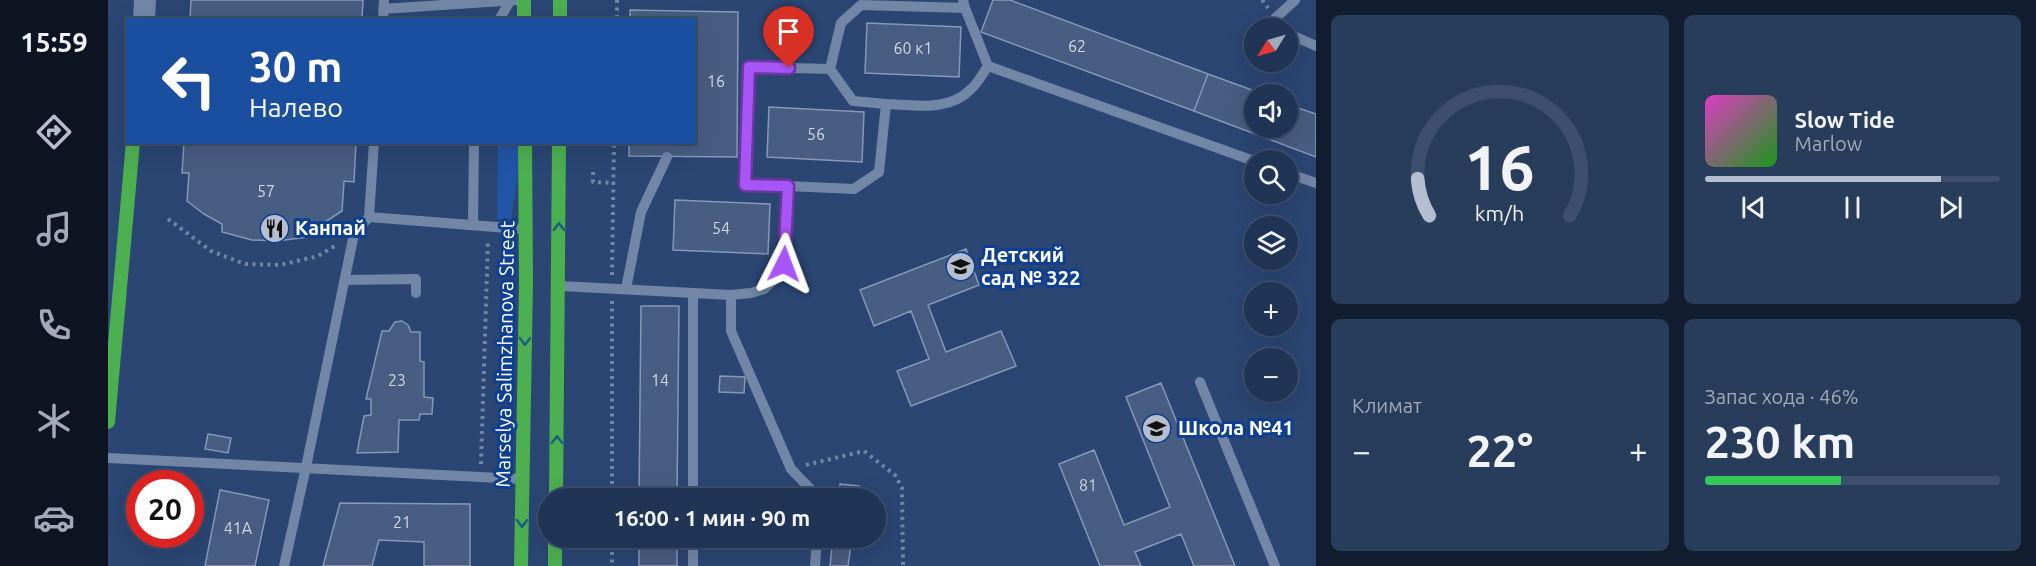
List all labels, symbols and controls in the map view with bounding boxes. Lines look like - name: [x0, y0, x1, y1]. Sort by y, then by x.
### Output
- pin: [763, 6, 814, 68]
- icon: arrive: [772, 15, 805, 48]
- north arrow: [1244, 18, 1298, 72]
- map controls: [1244, 18, 1298, 402]
- text: 15:59: [20, 27, 88, 57]
- house number: 62: [1068, 37, 1086, 55]
- house number: 60 к1: [894, 39, 932, 57]
- icon: left: [150, 42, 228, 120]
- text: 30 m: [249, 43, 343, 90]
- house number: 16: [707, 72, 725, 90]
- button: sound: [1244, 84, 1298, 138]
- text: Налево: [249, 92, 343, 122]
- text: Slow Tide: [1795, 107, 1895, 132]
- icon: directions: [33, 111, 75, 153]
- house number: 56: [807, 125, 825, 143]
- text: Marlow: [1795, 132, 1862, 155]
- text: 16: [1465, 133, 1535, 203]
- button: search: [1244, 150, 1298, 204]
- house number: 57: [257, 182, 275, 200]
- icon: previous: [1737, 191, 1770, 224]
- icon: pause: [1836, 191, 1869, 224]
- icon: next: [1934, 191, 1967, 224]
- text: km/h: [1475, 202, 1524, 226]
- icon: music: [33, 208, 75, 250]
- restaurant icon: Канпай: [258, 212, 290, 244]
- place label: Канпай: [295, 216, 366, 239]
- button: layers: [1244, 216, 1298, 270]
- house number: 54: [712, 219, 730, 237]
- street label: Marselya Salimzhanova Street: [491, 220, 518, 488]
- one-way arrow: [553, 223, 565, 232]
- position arrow: [752, 232, 816, 296]
- place label: Детский сад № 322: [981, 243, 1080, 289]
- school or university icon: Детский сад № 322: [944, 250, 976, 282]
- button: +: [1244, 282, 1298, 336]
- icon: phone: [33, 304, 75, 346]
- one-way arrow: [519, 337, 531, 346]
- button: −: [1244, 348, 1298, 402]
- house number: 23: [388, 371, 406, 389]
- house number: 14: [651, 371, 669, 389]
- text: Запас хода · 46%: [1705, 385, 1859, 408]
- text: Климат: [1352, 394, 1422, 417]
- icon: climate: [33, 400, 75, 442]
- school or university icon: Школа №41: [1141, 412, 1173, 444]
- place label: Школа №41: [1178, 416, 1294, 439]
- text: 230 km: [1705, 416, 1855, 467]
- text: 22°: [1466, 425, 1533, 476]
- text: −: [1352, 432, 1371, 469]
- text: +: [1629, 432, 1648, 469]
- one-way arrow: [550, 435, 563, 444]
- speed limit sign: 20: [126, 470, 204, 548]
- house number: 81: [1079, 476, 1097, 494]
- icon: car: [33, 497, 75, 539]
- text: 16:00 · 1 мин · 90 m: [614, 505, 810, 530]
- house number: 21: [393, 513, 411, 531]
- one-way arrow: [516, 518, 528, 527]
- house number: 41А: [224, 519, 253, 537]

